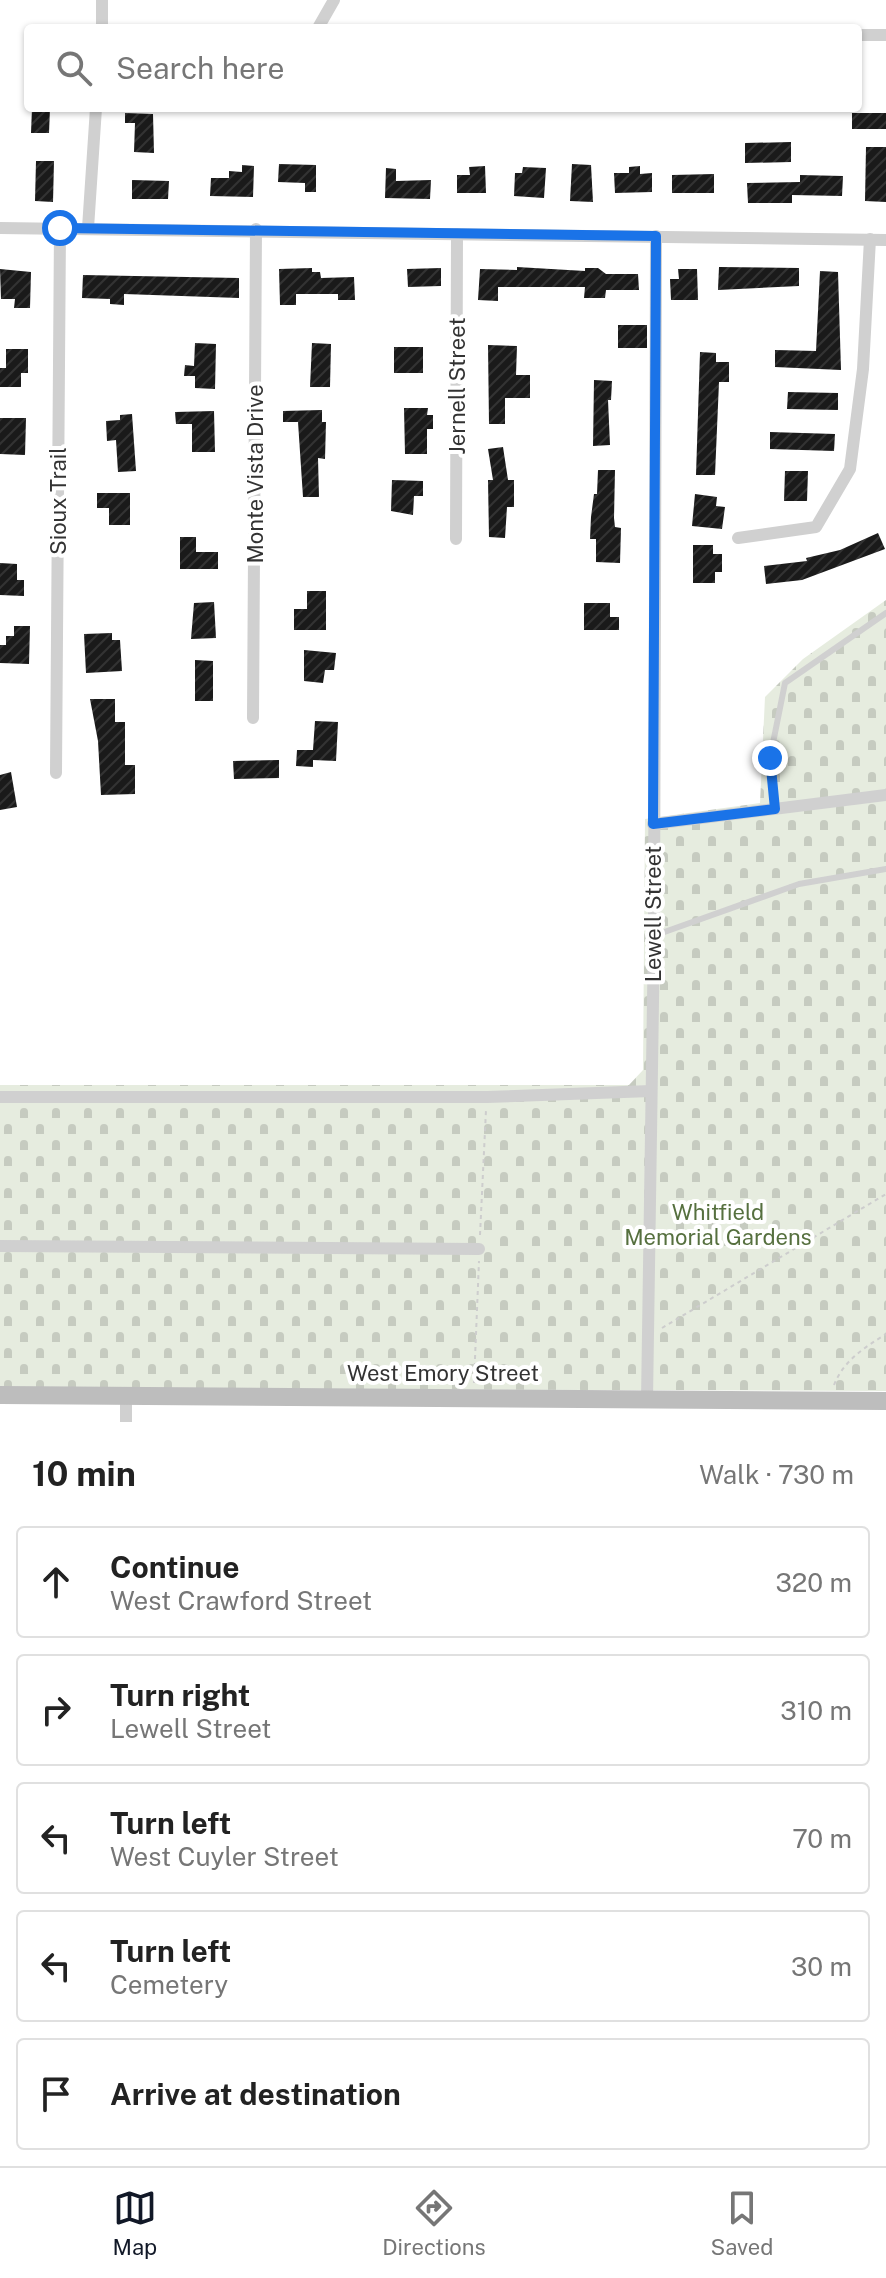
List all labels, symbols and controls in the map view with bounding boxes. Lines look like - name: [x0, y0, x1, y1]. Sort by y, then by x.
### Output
- search box: [24, 24, 862, 112]
- icon: search: [52, 46, 96, 90]
- text: Search here: [116, 50, 284, 86]
- route start: [42, 210, 78, 246]
- street label: Jernell Street: [444, 317, 470, 455]
- street label: Monte Vista Drive: [242, 384, 268, 564]
- street label: Sioux Trail: [45, 447, 71, 555]
- route end: [752, 740, 788, 776]
- street label: Lewell Street: [640, 846, 666, 982]
- park label: Whitfield Memorial Gardens: [624, 1199, 812, 1250]
- street label: West Emory Street: [347, 1360, 539, 1386]
- text: 10 min: [32, 1454, 136, 1494]
- text: Walk · 730 m: [699, 1459, 854, 1490]
- text: Continue: [110, 1549, 240, 1585]
- icon: ahead: [34, 1560, 78, 1604]
- text: 320 m: [775, 1567, 852, 1598]
- text: West Crawford Street: [110, 1585, 372, 1616]
- text: Turn right: [110, 1677, 250, 1713]
- icon: right: [34, 1688, 78, 1732]
- text: 310 m: [780, 1695, 852, 1726]
- text: Lewell Street: [110, 1713, 271, 1744]
- text: Turn left: [110, 1805, 231, 1841]
- icon: left: [34, 1816, 78, 1860]
- text: 70 m: [792, 1823, 852, 1854]
- text: West Cuyler Street: [110, 1841, 339, 1872]
- text: Turn left: [110, 1933, 231, 1969]
- icon: left: [34, 1944, 78, 1988]
- text: 30 m: [791, 1951, 852, 1982]
- text: Cemetery: [110, 1969, 228, 2000]
- icon: arrive: [34, 2072, 78, 2116]
- text: Arrive at destination: [110, 2076, 401, 2112]
- tab: Map: [113, 2186, 157, 2260]
- tab: Directions: [382, 2186, 486, 2260]
- tab: Saved: [711, 2186, 773, 2260]

